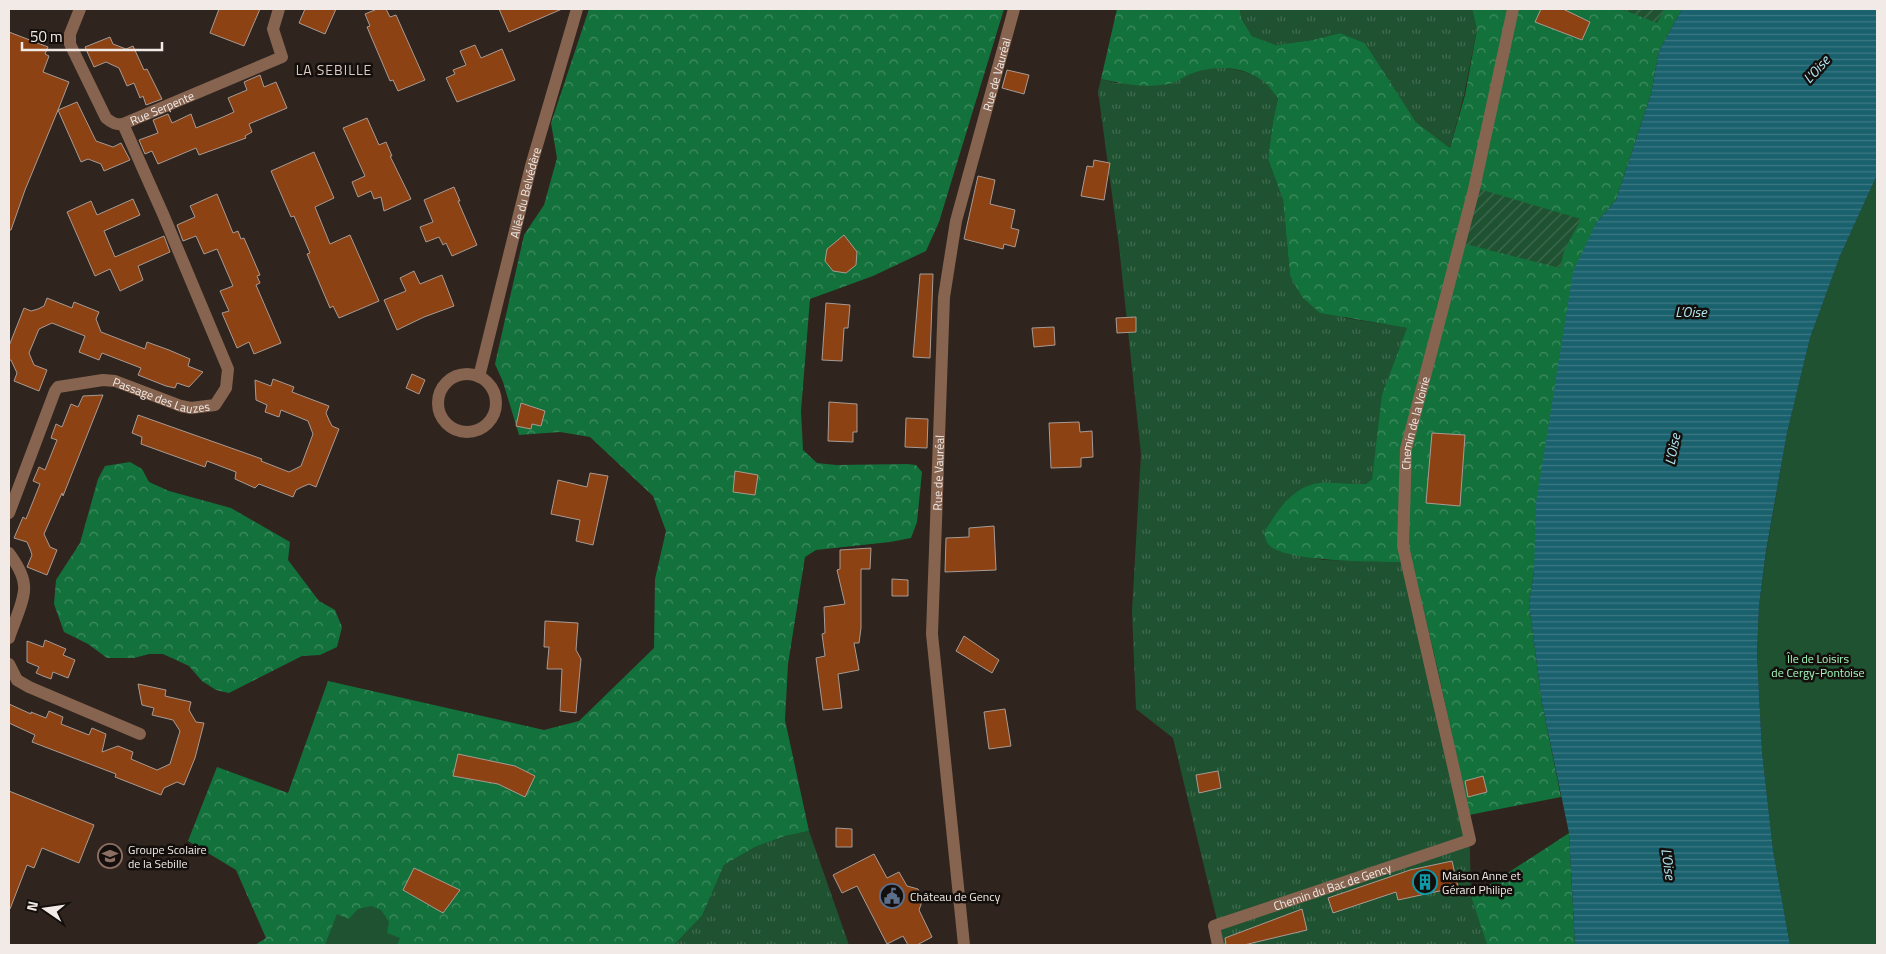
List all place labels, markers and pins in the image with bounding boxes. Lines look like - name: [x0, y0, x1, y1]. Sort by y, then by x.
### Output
- place label: Groupe Scolaire de la Sebille: [128, 840, 207, 873]
- school or university icon: Groupe Scolaire de la Sebille: [97, 843, 123, 869]
- place label: Maison Anne et Gérard Philipe: [1442, 866, 1521, 899]
- building icon: Maison Anne et Gérard Philipe: [1412, 869, 1438, 895]
- public building icon: Château de Gency: [879, 883, 905, 909]
- place label: Château de Gency: [910, 887, 1000, 906]

